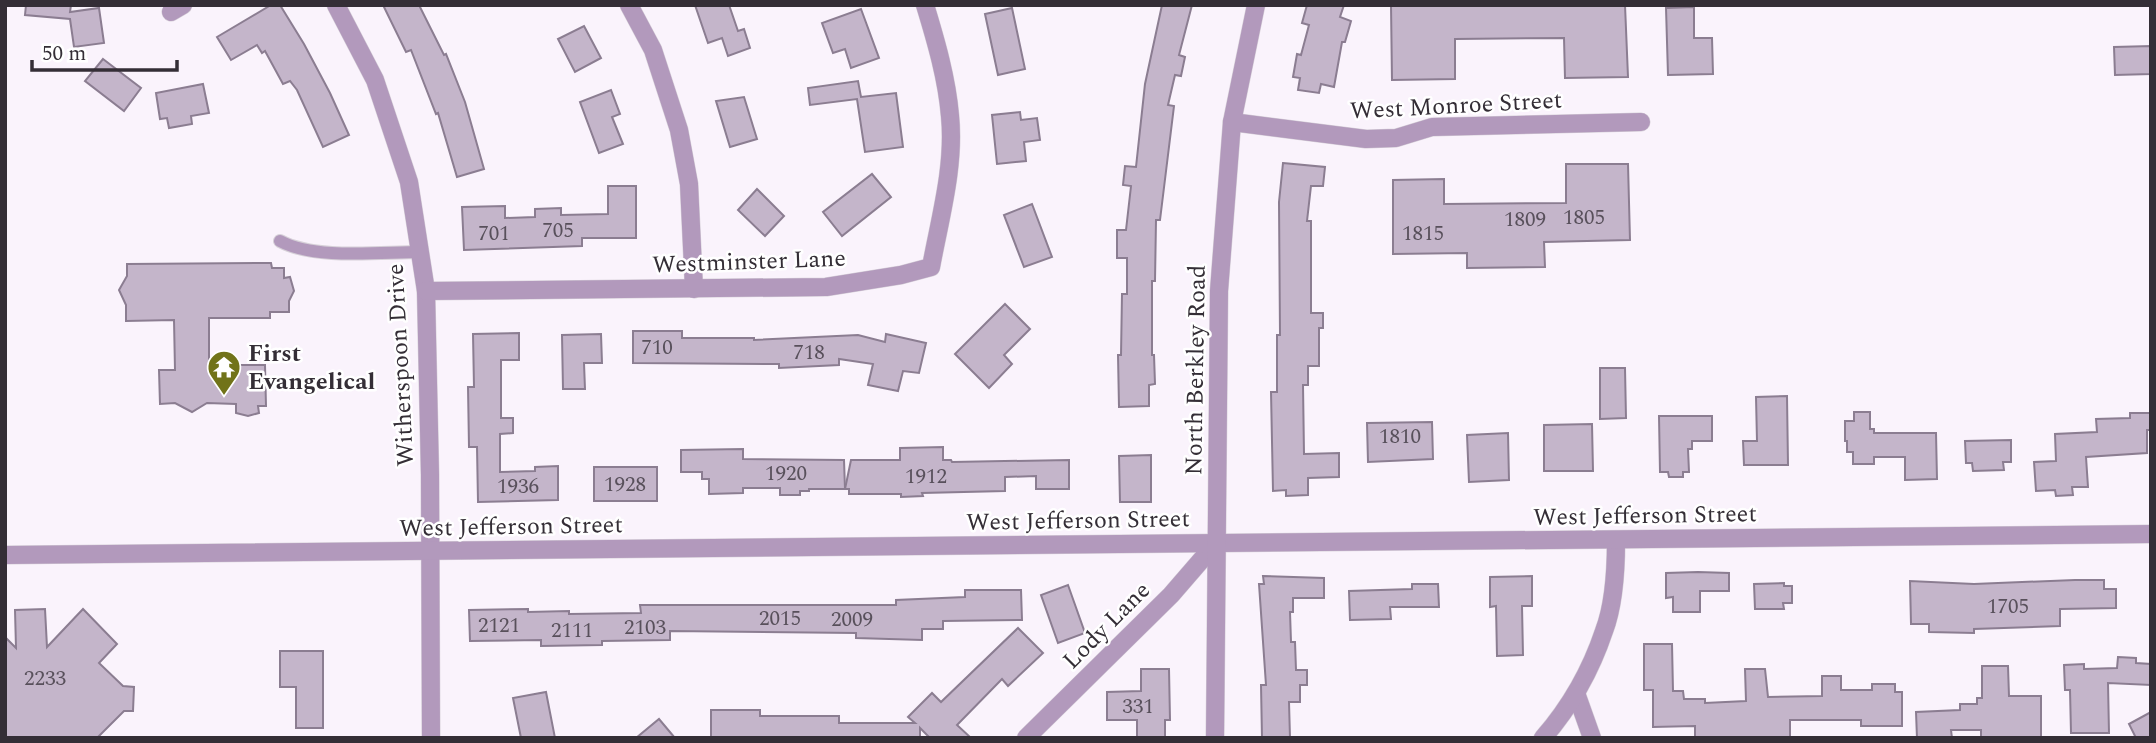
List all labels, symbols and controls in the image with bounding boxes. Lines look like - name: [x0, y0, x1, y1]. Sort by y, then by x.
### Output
- scale bar: [32, 28, 177, 72]
- text: 50 m: [42, 38, 86, 70]
- street label: West Monroe Street: [1349, 82, 1563, 130]
- house number: 1805: [1563, 202, 1605, 234]
- house number: 1809: [1504, 204, 1546, 236]
- house number: 705: [542, 215, 574, 247]
- house number: 701: [478, 218, 510, 250]
- house number: 1815: [1402, 218, 1444, 250]
- street label: Westminster Lane: [652, 241, 847, 283]
- street label: Witherspoon Drive: [378, 262, 424, 467]
- street label: North Berkley Road: [1176, 264, 1216, 476]
- house number: 710: [641, 332, 673, 364]
- place label: First Evangelical: [248, 336, 375, 400]
- house number: 718: [793, 337, 825, 369]
- temple icon: First Evangelical: [205, 348, 243, 397]
- house number: 1810: [1379, 421, 1421, 453]
- house number: 1920: [765, 458, 807, 490]
- house number: 1912: [905, 461, 947, 493]
- house number: 1928: [604, 469, 646, 501]
- house number: 1936: [497, 471, 539, 503]
- street label: West Jefferson Street: [1533, 496, 1757, 536]
- street label: West Jefferson Street: [966, 501, 1190, 541]
- street label: West Jefferson Street: [399, 507, 623, 547]
- street label: Lody Lane: [1054, 573, 1159, 678]
- house number: 1705: [1987, 591, 2029, 623]
- house number: 2015: [759, 603, 801, 635]
- house number: 2009: [831, 604, 873, 636]
- house number: 2121: [478, 610, 520, 642]
- house number: 2103: [624, 612, 666, 644]
- house number: 2111: [551, 615, 593, 647]
- house number: 2233: [24, 663, 66, 695]
- house number: 331: [1122, 691, 1154, 723]

